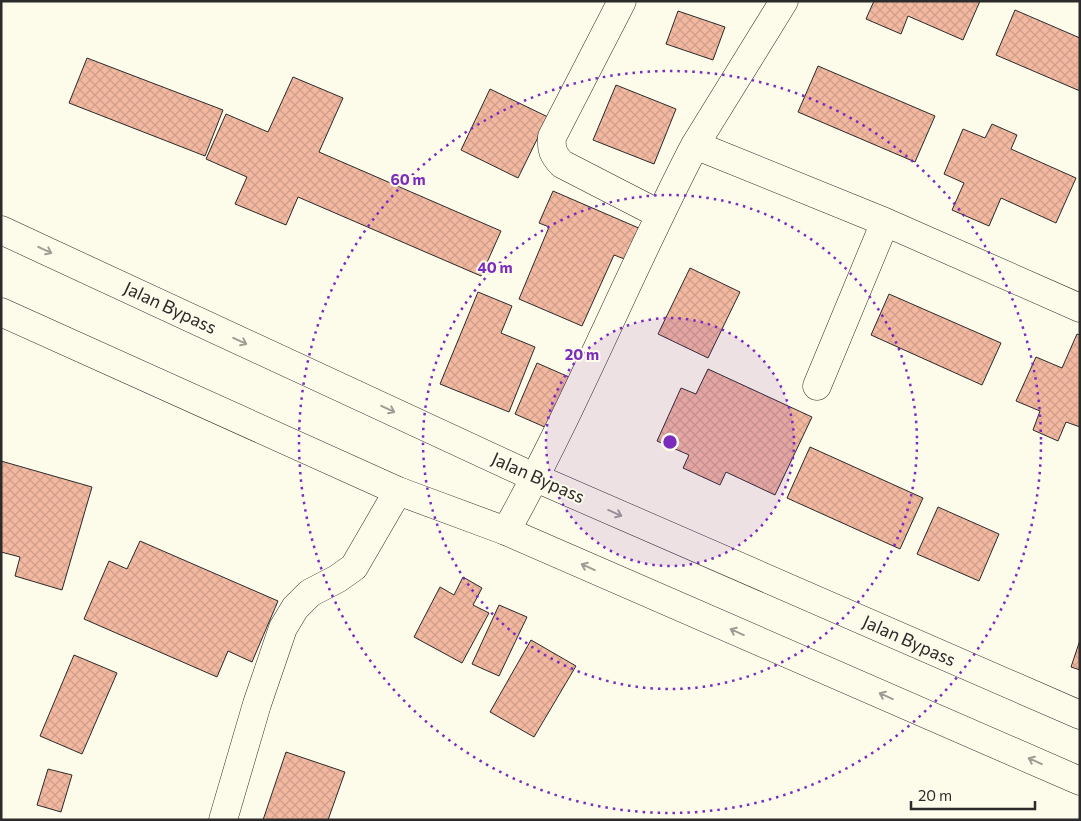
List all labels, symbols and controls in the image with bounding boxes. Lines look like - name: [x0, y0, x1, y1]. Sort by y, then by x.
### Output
- text: 60 m: [390, 170, 426, 188]
- one-way arrow: [38, 245, 53, 255]
- text: 40 m: [477, 258, 513, 276]
- street label: Jalan Bypass: [121, 276, 220, 338]
- one-way arrow: [232, 336, 247, 346]
- text: 20 m: [565, 345, 599, 363]
- one-way arrow: [380, 405, 395, 415]
- centre of rings: [661, 433, 679, 451]
- street label: Jalan Bypass: [488, 447, 588, 507]
- one-way arrow: [607, 508, 622, 518]
- one-way arrow: [581, 561, 596, 571]
- street label: Jalan Bypass: [859, 610, 959, 670]
- one-way arrow: [730, 626, 745, 636]
- one-way arrow: [879, 691, 894, 701]
- one-way arrow: [1028, 756, 1043, 766]
- scale bar: [911, 778, 1035, 810]
- text: 20 m: [918, 786, 952, 804]

